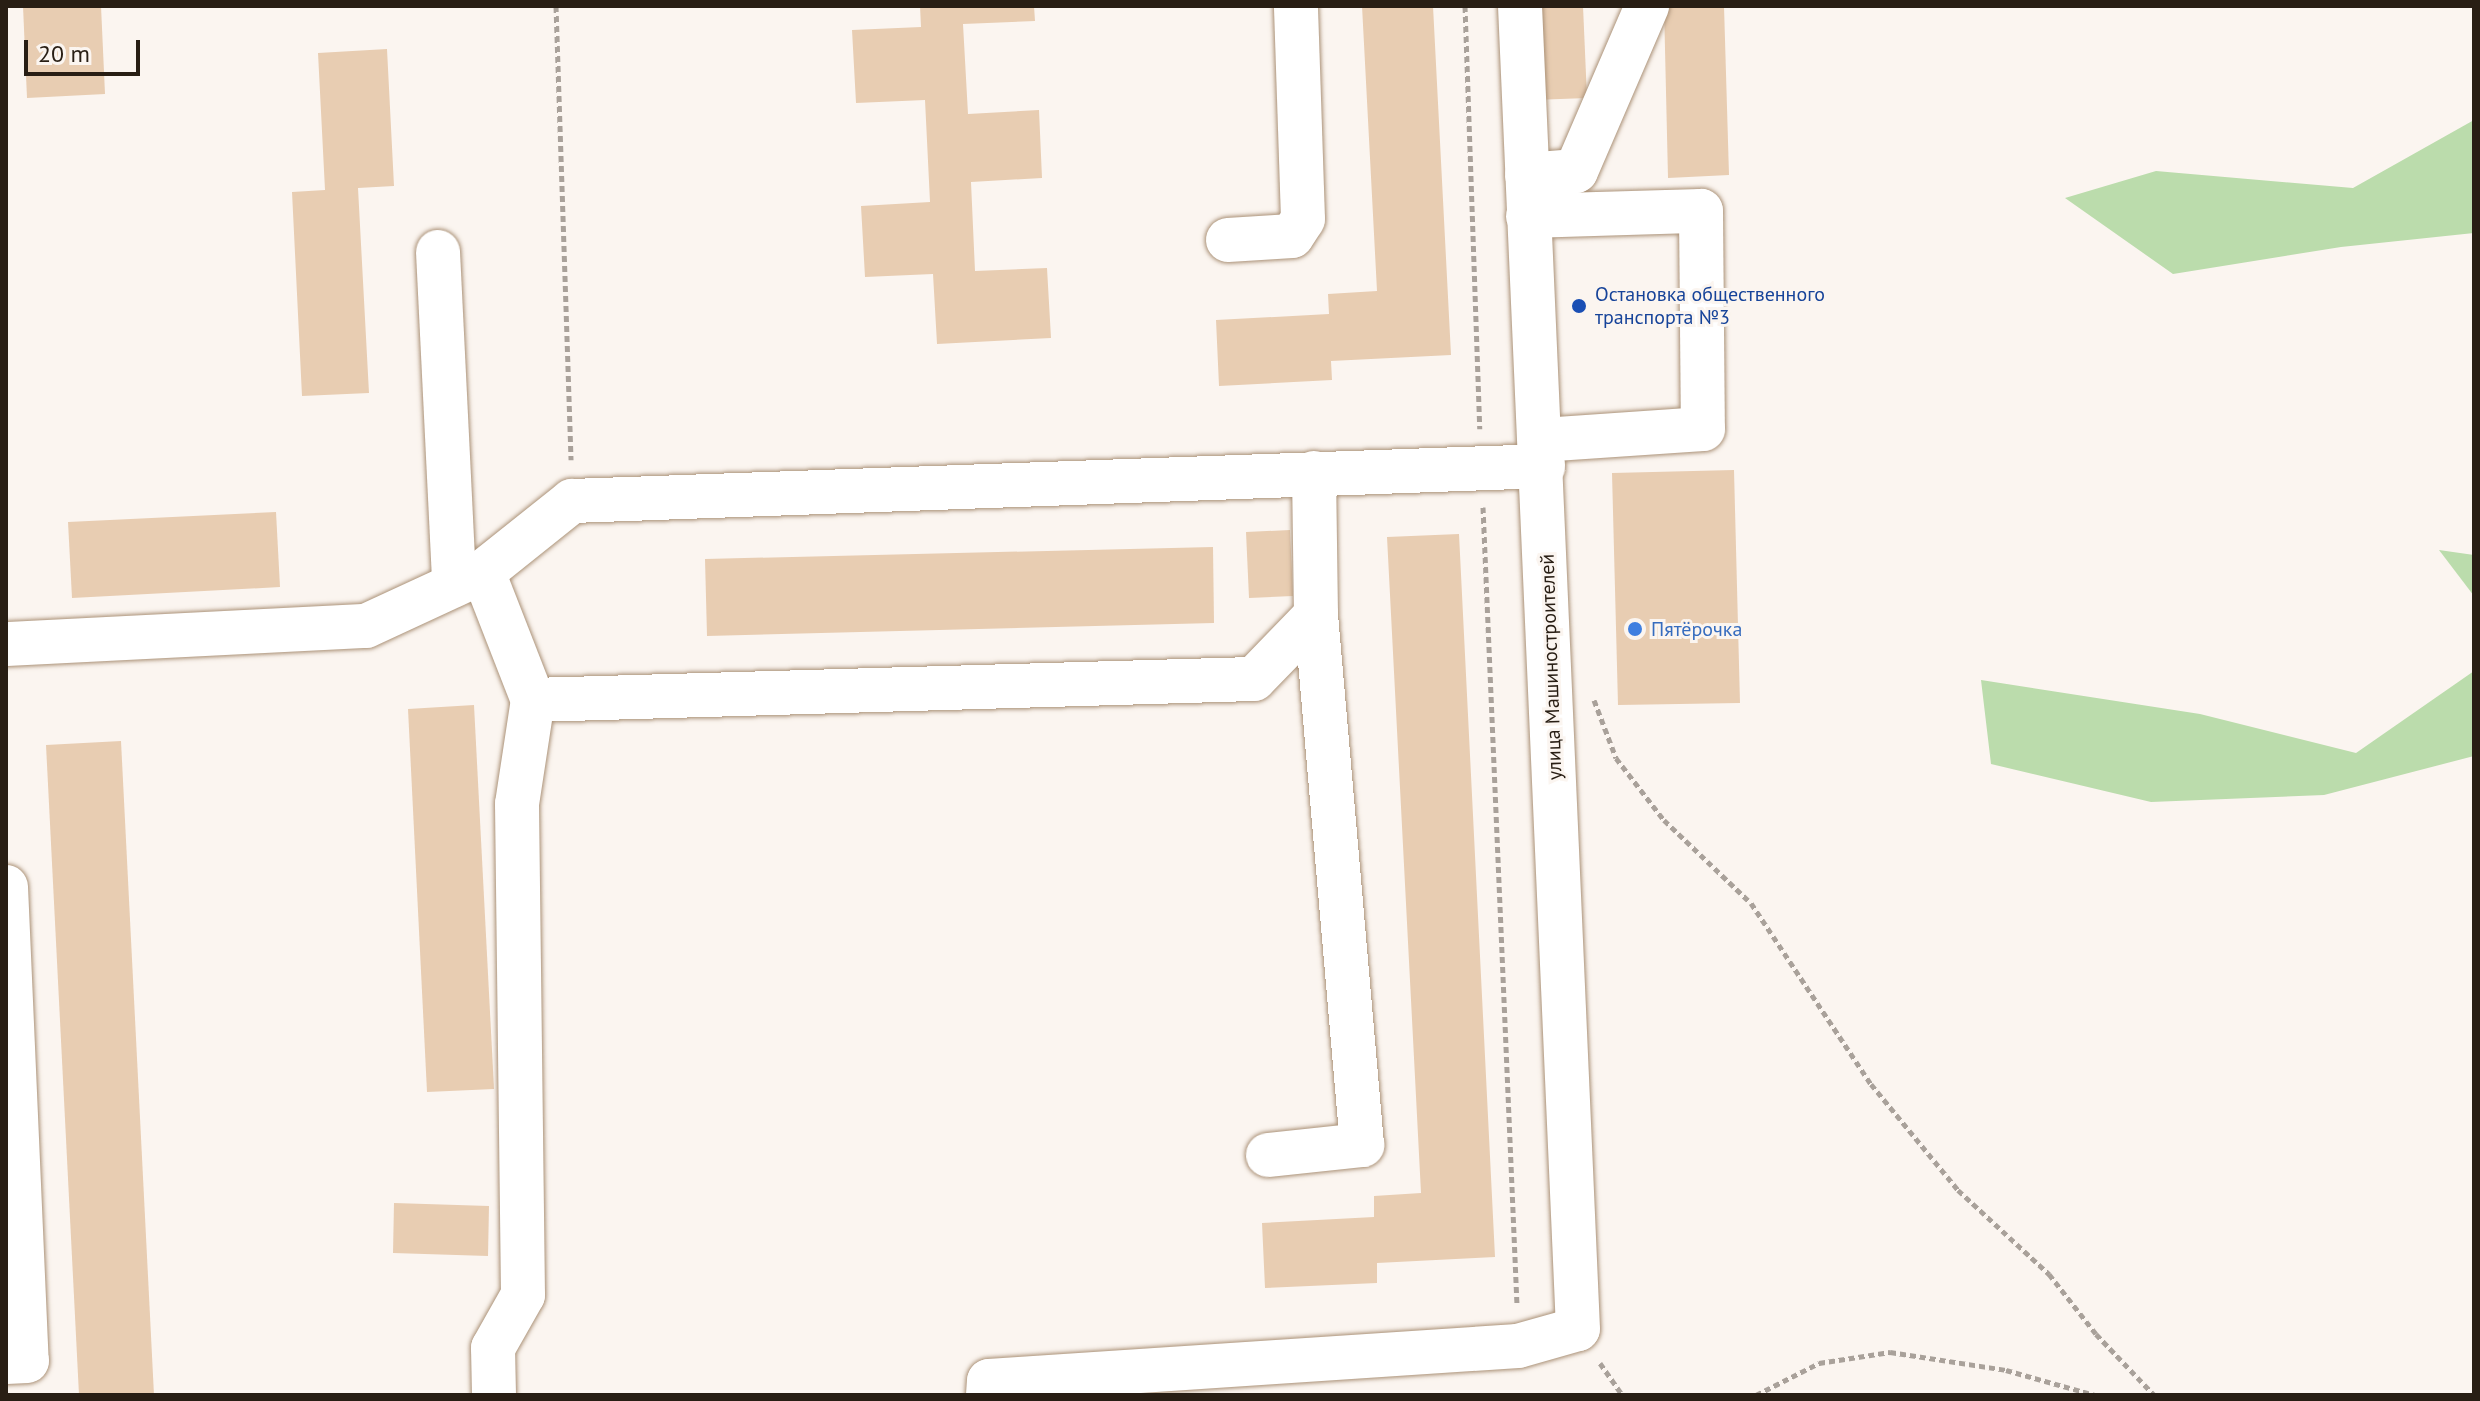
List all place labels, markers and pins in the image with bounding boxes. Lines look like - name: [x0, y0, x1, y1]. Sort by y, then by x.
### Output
- place label: Остановка общественного транспорта №3: [1595, 282, 1825, 329]
- marker: Остановка общественного транспорта №3: [1570, 297, 1588, 315]
- place label: Пятёрочка: [1651, 617, 1742, 641]
- marker: Пятёрочка: [1626, 620, 1644, 638]

